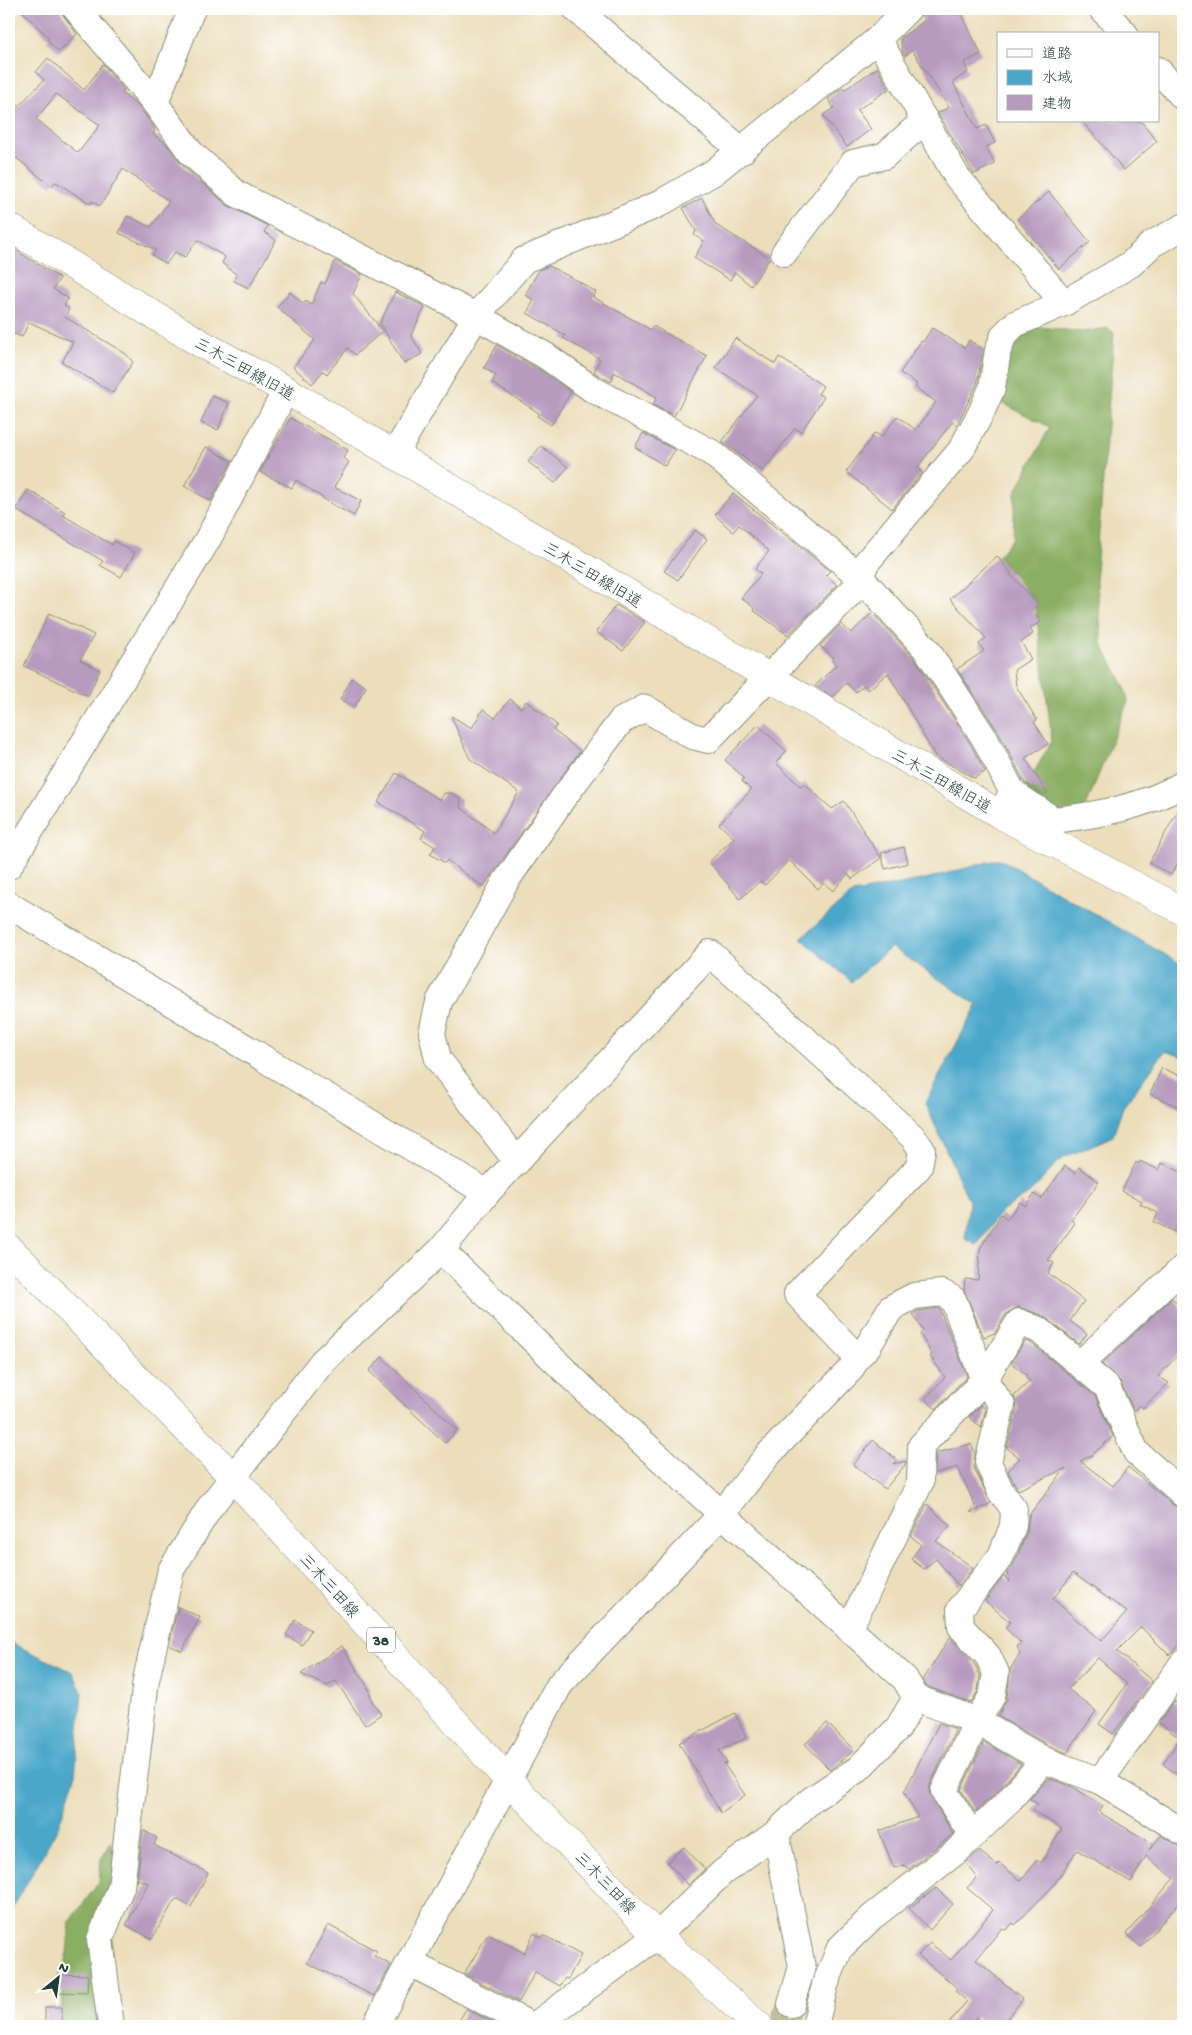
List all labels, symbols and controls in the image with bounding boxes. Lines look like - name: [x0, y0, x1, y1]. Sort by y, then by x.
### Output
- legend: [997, 32, 1160, 122]
- text: 道路: [1042, 46, 1072, 64]
- text: 水域: [1042, 69, 1072, 88]
- text: 建物: [1042, 96, 1072, 114]
- street label: 三木三田線旧道: [190, 334, 298, 407]
- street label: 三木三田線旧道: [538, 538, 645, 614]
- street label: 三木三田線旧道: [887, 745, 995, 819]
- street label: 三木三田線: [294, 1550, 363, 1623]
- road number: 38: [367, 1628, 395, 1652]
- street label: 三木三田線: [569, 1848, 640, 1920]
- north arrow: [32, 1952, 82, 2002]
- text: N: [55, 1959, 71, 1978]

